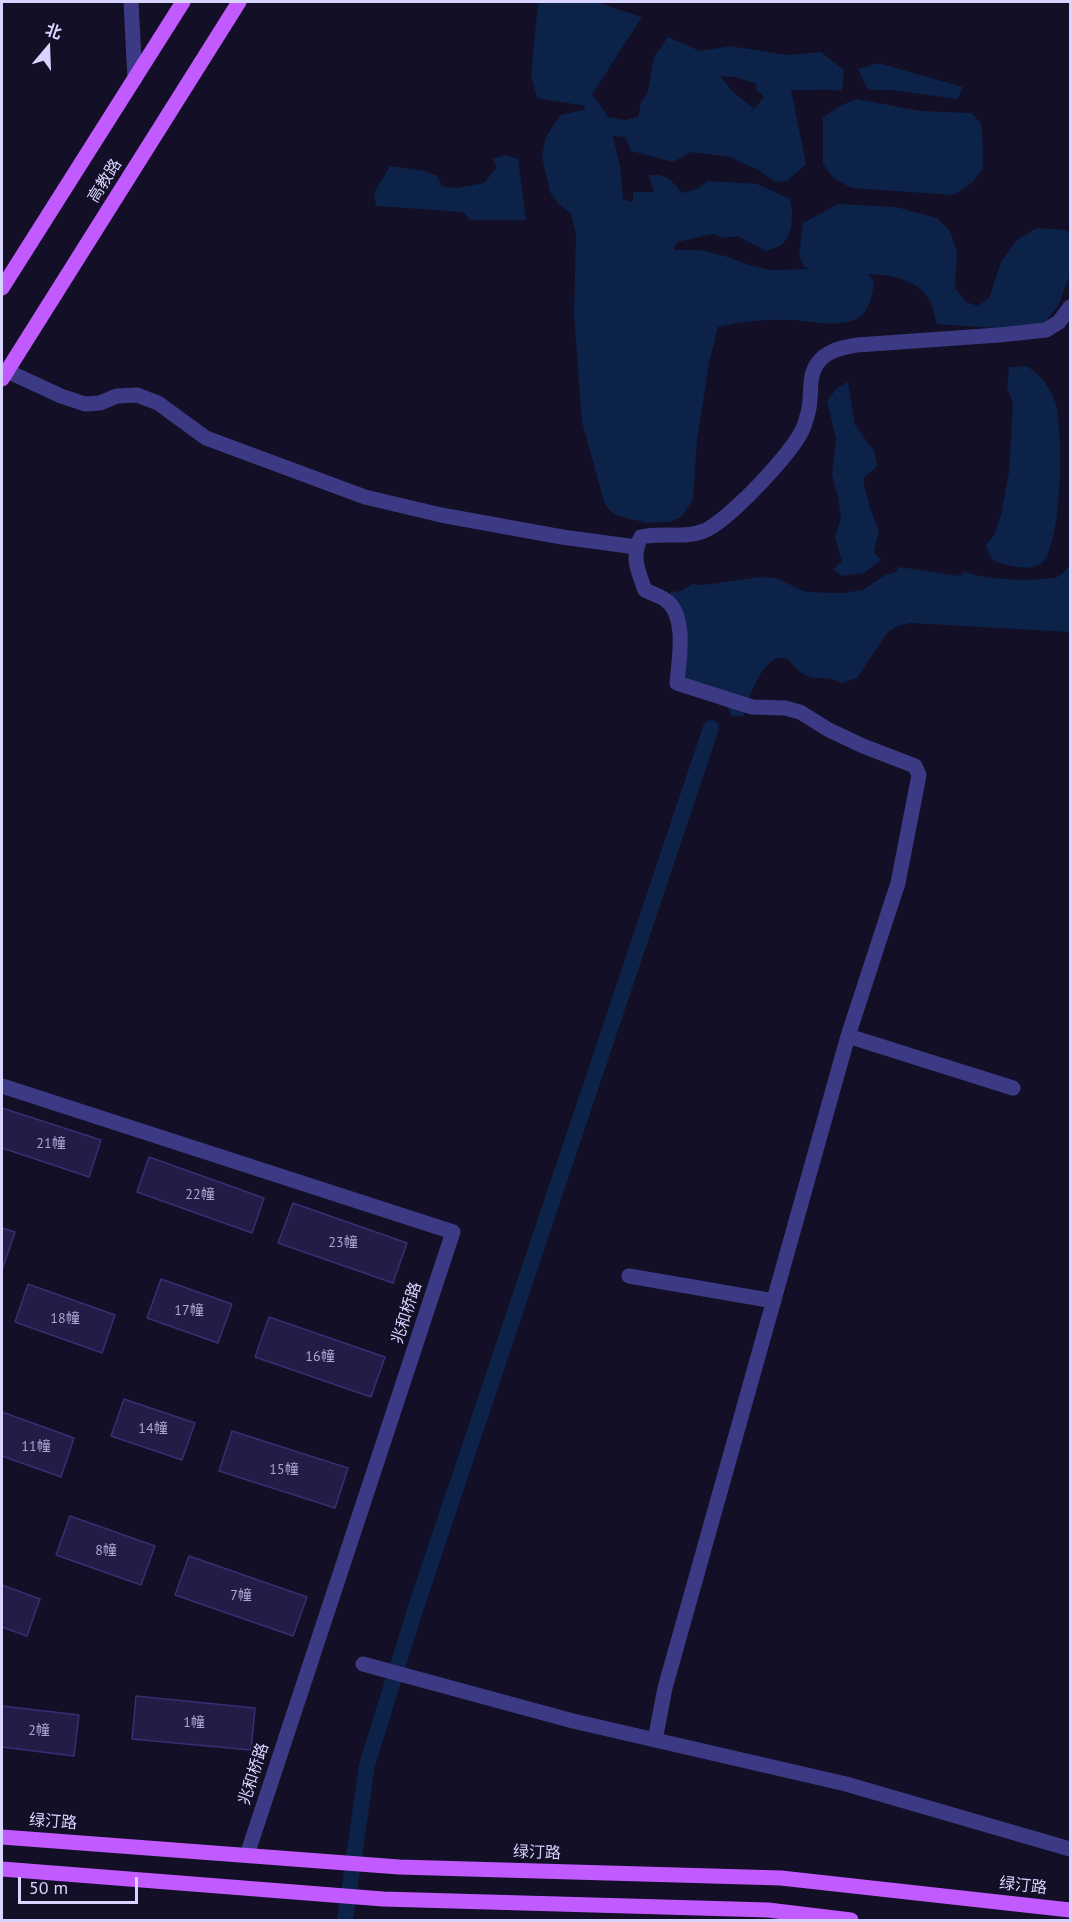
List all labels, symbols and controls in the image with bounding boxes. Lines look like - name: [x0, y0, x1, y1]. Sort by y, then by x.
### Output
- north arrow: [18, 18, 78, 78]
- text: 北: [43, 19, 65, 43]
- street label: 高教路: [84, 156, 126, 206]
- house number: 21幢: [36, 1136, 66, 1152]
- house number: 22幢: [185, 1187, 215, 1203]
- house number: 23幢: [328, 1235, 358, 1251]
- street label: 兆和桥路: [388, 1280, 426, 1346]
- house number: 17幢: [174, 1303, 204, 1319]
- house number: 18幢: [50, 1311, 80, 1327]
- house number: 16幢: [305, 1349, 335, 1365]
- house number: 14幢: [138, 1421, 168, 1437]
- house number: 11幢: [21, 1439, 51, 1455]
- house number: 15幢: [269, 1462, 299, 1478]
- house number: 8幢: [95, 1543, 117, 1559]
- house number: 7幢: [230, 1588, 252, 1604]
- house number: 1幢: [183, 1715, 205, 1731]
- house number: 2幢: [28, 1723, 50, 1739]
- street label: 兆和桥路: [235, 1741, 273, 1807]
- street label: 绿汀路: [28, 1811, 78, 1833]
- street label: 绿汀路: [513, 1843, 561, 1863]
- scale bar: [21, 1865, 141, 1903]
- street label: 绿汀路: [998, 1874, 1048, 1898]
- text: 50 m: [29, 1876, 68, 1899]

